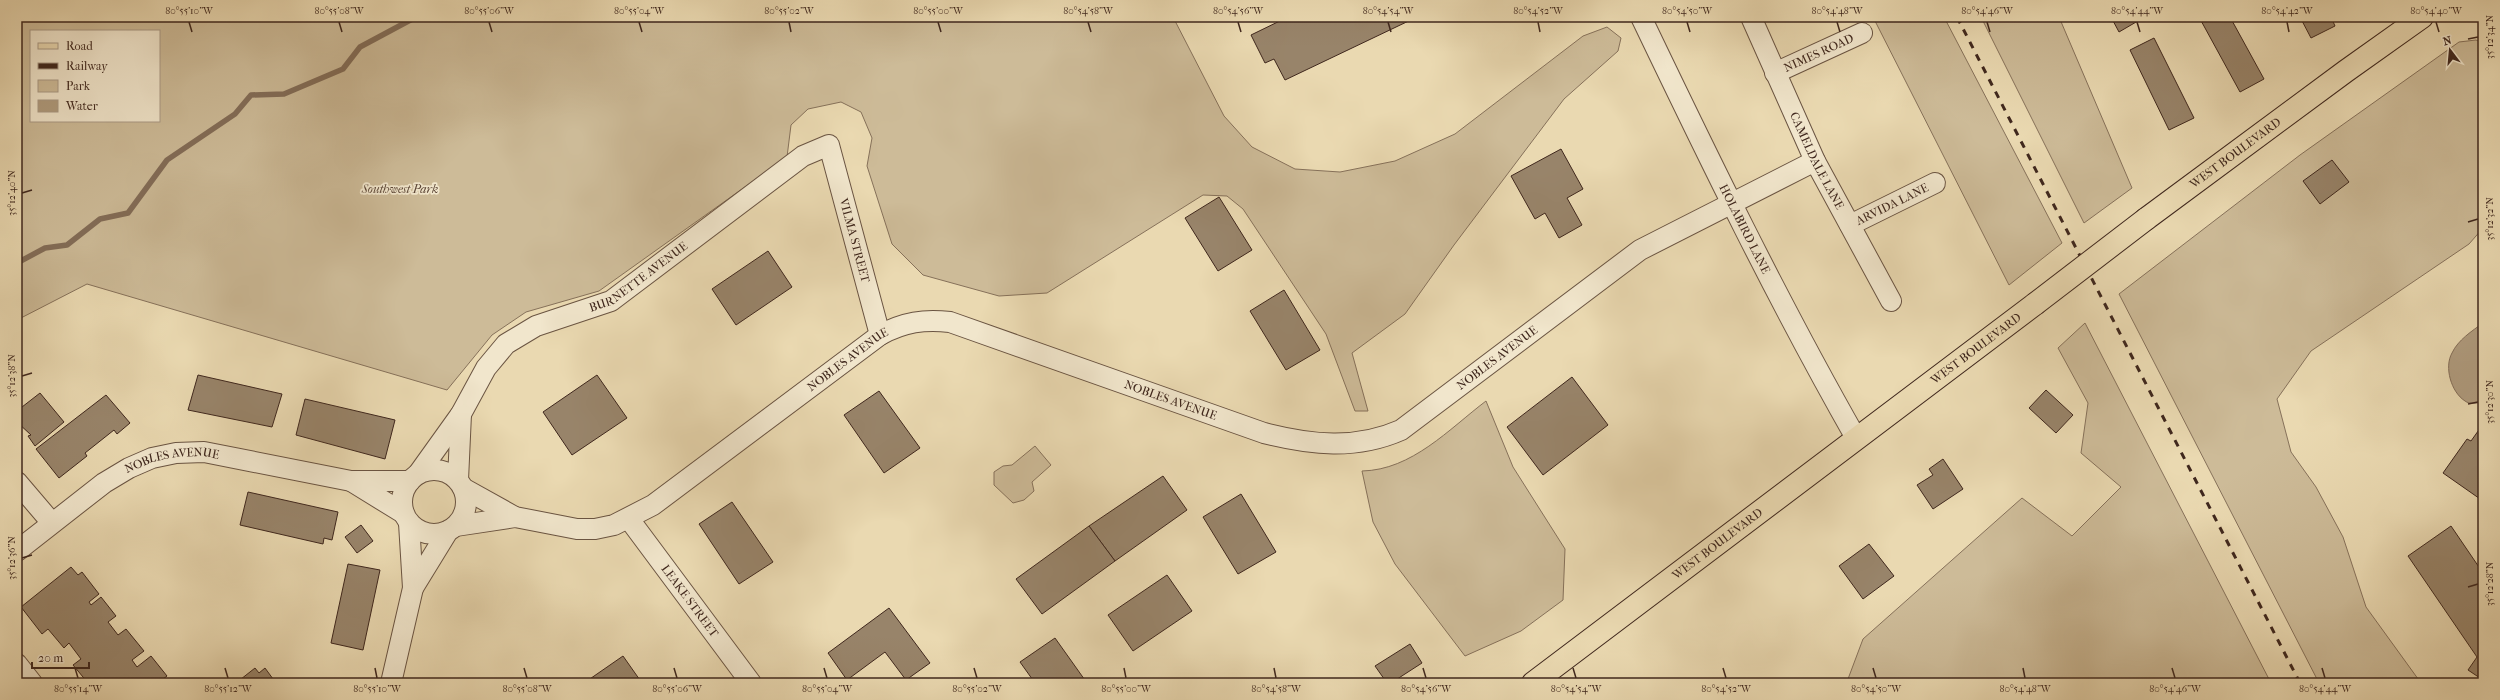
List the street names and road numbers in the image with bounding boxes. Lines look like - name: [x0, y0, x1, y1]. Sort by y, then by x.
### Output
- street label: NIMES ROAD: [1781, 31, 1856, 75]
- street label: CAMELDALE LANE: [1787, 110, 1847, 212]
- street label: WEST BOULEVARD: [2186, 115, 2284, 192]
- street label: ARVIDA LANE: [1853, 180, 1931, 228]
- street label: HOLABIRD LANE: [1716, 182, 1773, 276]
- street label: VILMA STREET: [836, 196, 873, 285]
- street label: BURNETTE AVENUE: [587, 239, 690, 315]
- street label: WEST BOULEVARD: [1927, 310, 2024, 388]
- street label: NOBLES AVENUE: [1454, 323, 1540, 393]
- street label: NOBLES AVENUE: [804, 325, 890, 394]
- street label: NOBLES AVENUE: [1122, 377, 1219, 423]
- street label: NOBLES AVENUE: [122, 445, 221, 476]
- street label: WEST BOULEVARD: [1669, 505, 1765, 583]
- street label: LEAKE STREET: [658, 562, 722, 641]

